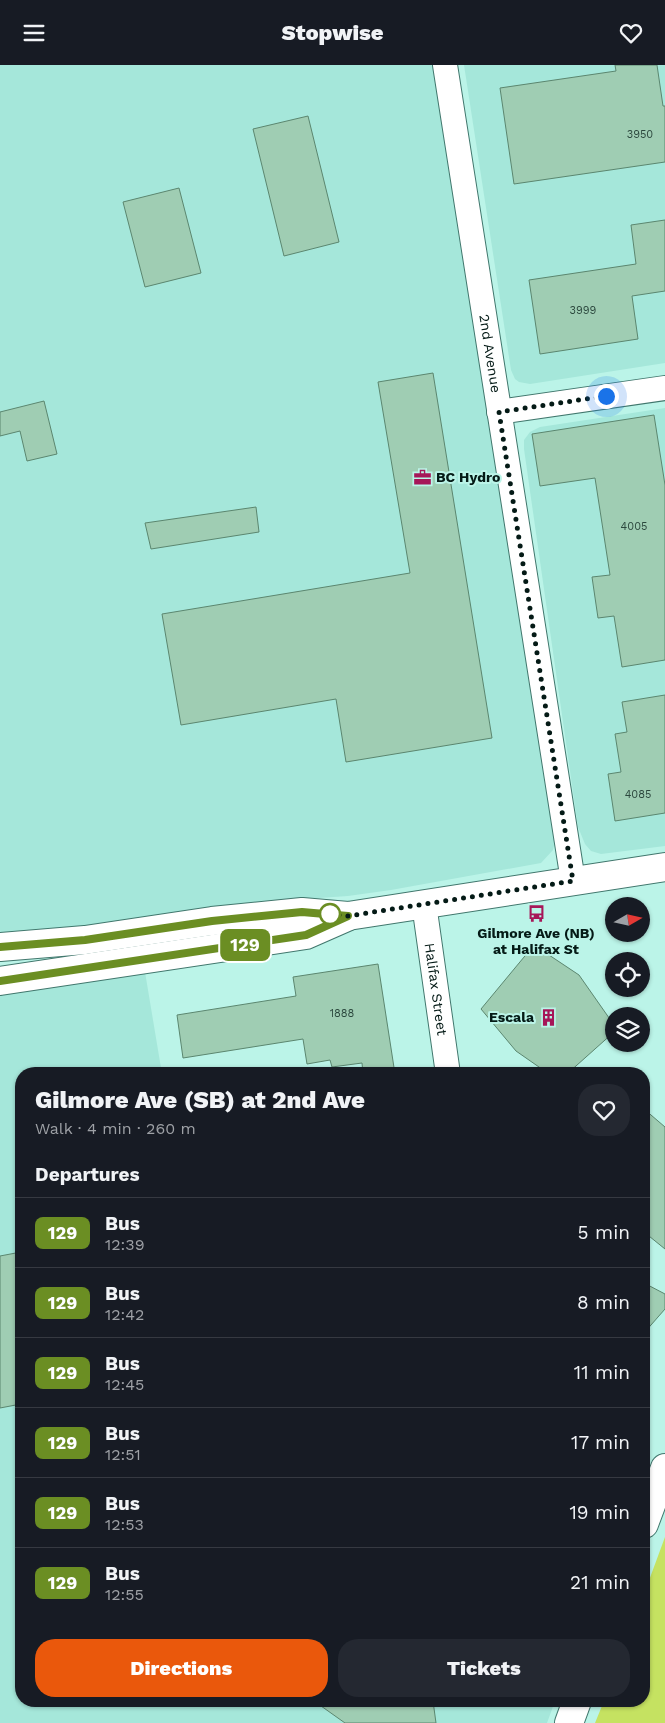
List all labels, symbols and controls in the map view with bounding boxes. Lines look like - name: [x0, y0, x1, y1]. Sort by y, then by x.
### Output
- icon: menu: [20, 19, 48, 47]
- icon: heart: [617, 19, 645, 47]
- text: Stopwise: [281, 20, 384, 45]
- house number: 3950: [627, 128, 653, 141]
- house number: 3999: [570, 304, 597, 317]
- street label: 2nd Avenue: [476, 313, 504, 394]
- your location: [594, 384, 619, 409]
- office icon: BC Hydro: [412, 467, 432, 487]
- place label: BC Hydro: [436, 469, 500, 485]
- house number: 4005: [621, 520, 647, 533]
- house number: 4085: [625, 788, 651, 801]
- north arrow: [605, 897, 650, 943]
- map controls: [605, 897, 650, 1052]
- unlabelled marker: [319, 903, 341, 925]
- bus stop icon: Gilmore Ave (NB) at Halifax St: [526, 903, 546, 923]
- place label: Gilmore Ave (NB) at Halifax St: [477, 925, 595, 957]
- line badge: 129: [216, 929, 274, 961]
- text: 129: [230, 934, 260, 955]
- street label: Halifax Street: [422, 942, 450, 1037]
- button: locate: [605, 952, 650, 997]
- house number: 1888: [330, 1007, 355, 1020]
- building icon: Escala: [538, 1007, 558, 1027]
- button: layers: [605, 1007, 650, 1052]
- place label: Escala: [489, 1009, 535, 1025]
- button: heart: [578, 1084, 630, 1136]
- text: Gilmore Ave (SB) at 2nd Ave: [35, 1086, 365, 1114]
- text: Walk · 4 min · 260 m: [35, 1119, 196, 1138]
- text: Departures: [35, 1163, 140, 1186]
- text: Bus: [105, 1212, 140, 1235]
- text: 5 min: [578, 1221, 630, 1244]
- text: 129: [48, 1222, 77, 1243]
- text: 12:39: [105, 1235, 145, 1254]
- text: Bus: [105, 1282, 140, 1305]
- text: 8 min: [577, 1291, 630, 1314]
- text: 129: [48, 1292, 77, 1313]
- text: 12:42: [105, 1305, 144, 1324]
- text: Bus: [105, 1352, 140, 1375]
- text: 11 min: [574, 1361, 630, 1384]
- text: 129: [48, 1362, 77, 1383]
- text: 12:45: [105, 1375, 144, 1394]
- text: Bus: [105, 1422, 140, 1445]
- text: 17 min: [571, 1431, 630, 1454]
- text: 129: [48, 1432, 77, 1453]
- text: 12:51: [105, 1445, 141, 1464]
- text: Bus: [105, 1492, 140, 1515]
- text: 19 min: [569, 1501, 630, 1524]
- text: 129: [48, 1502, 77, 1523]
- text: 12:53: [105, 1515, 144, 1534]
- text: Bus: [105, 1562, 140, 1585]
- text: 21 min: [570, 1571, 630, 1594]
- text: 129: [48, 1572, 77, 1593]
- text: 12:55: [105, 1585, 144, 1604]
- button: Directions: [35, 1639, 328, 1697]
- button: Tickets: [338, 1639, 630, 1697]

